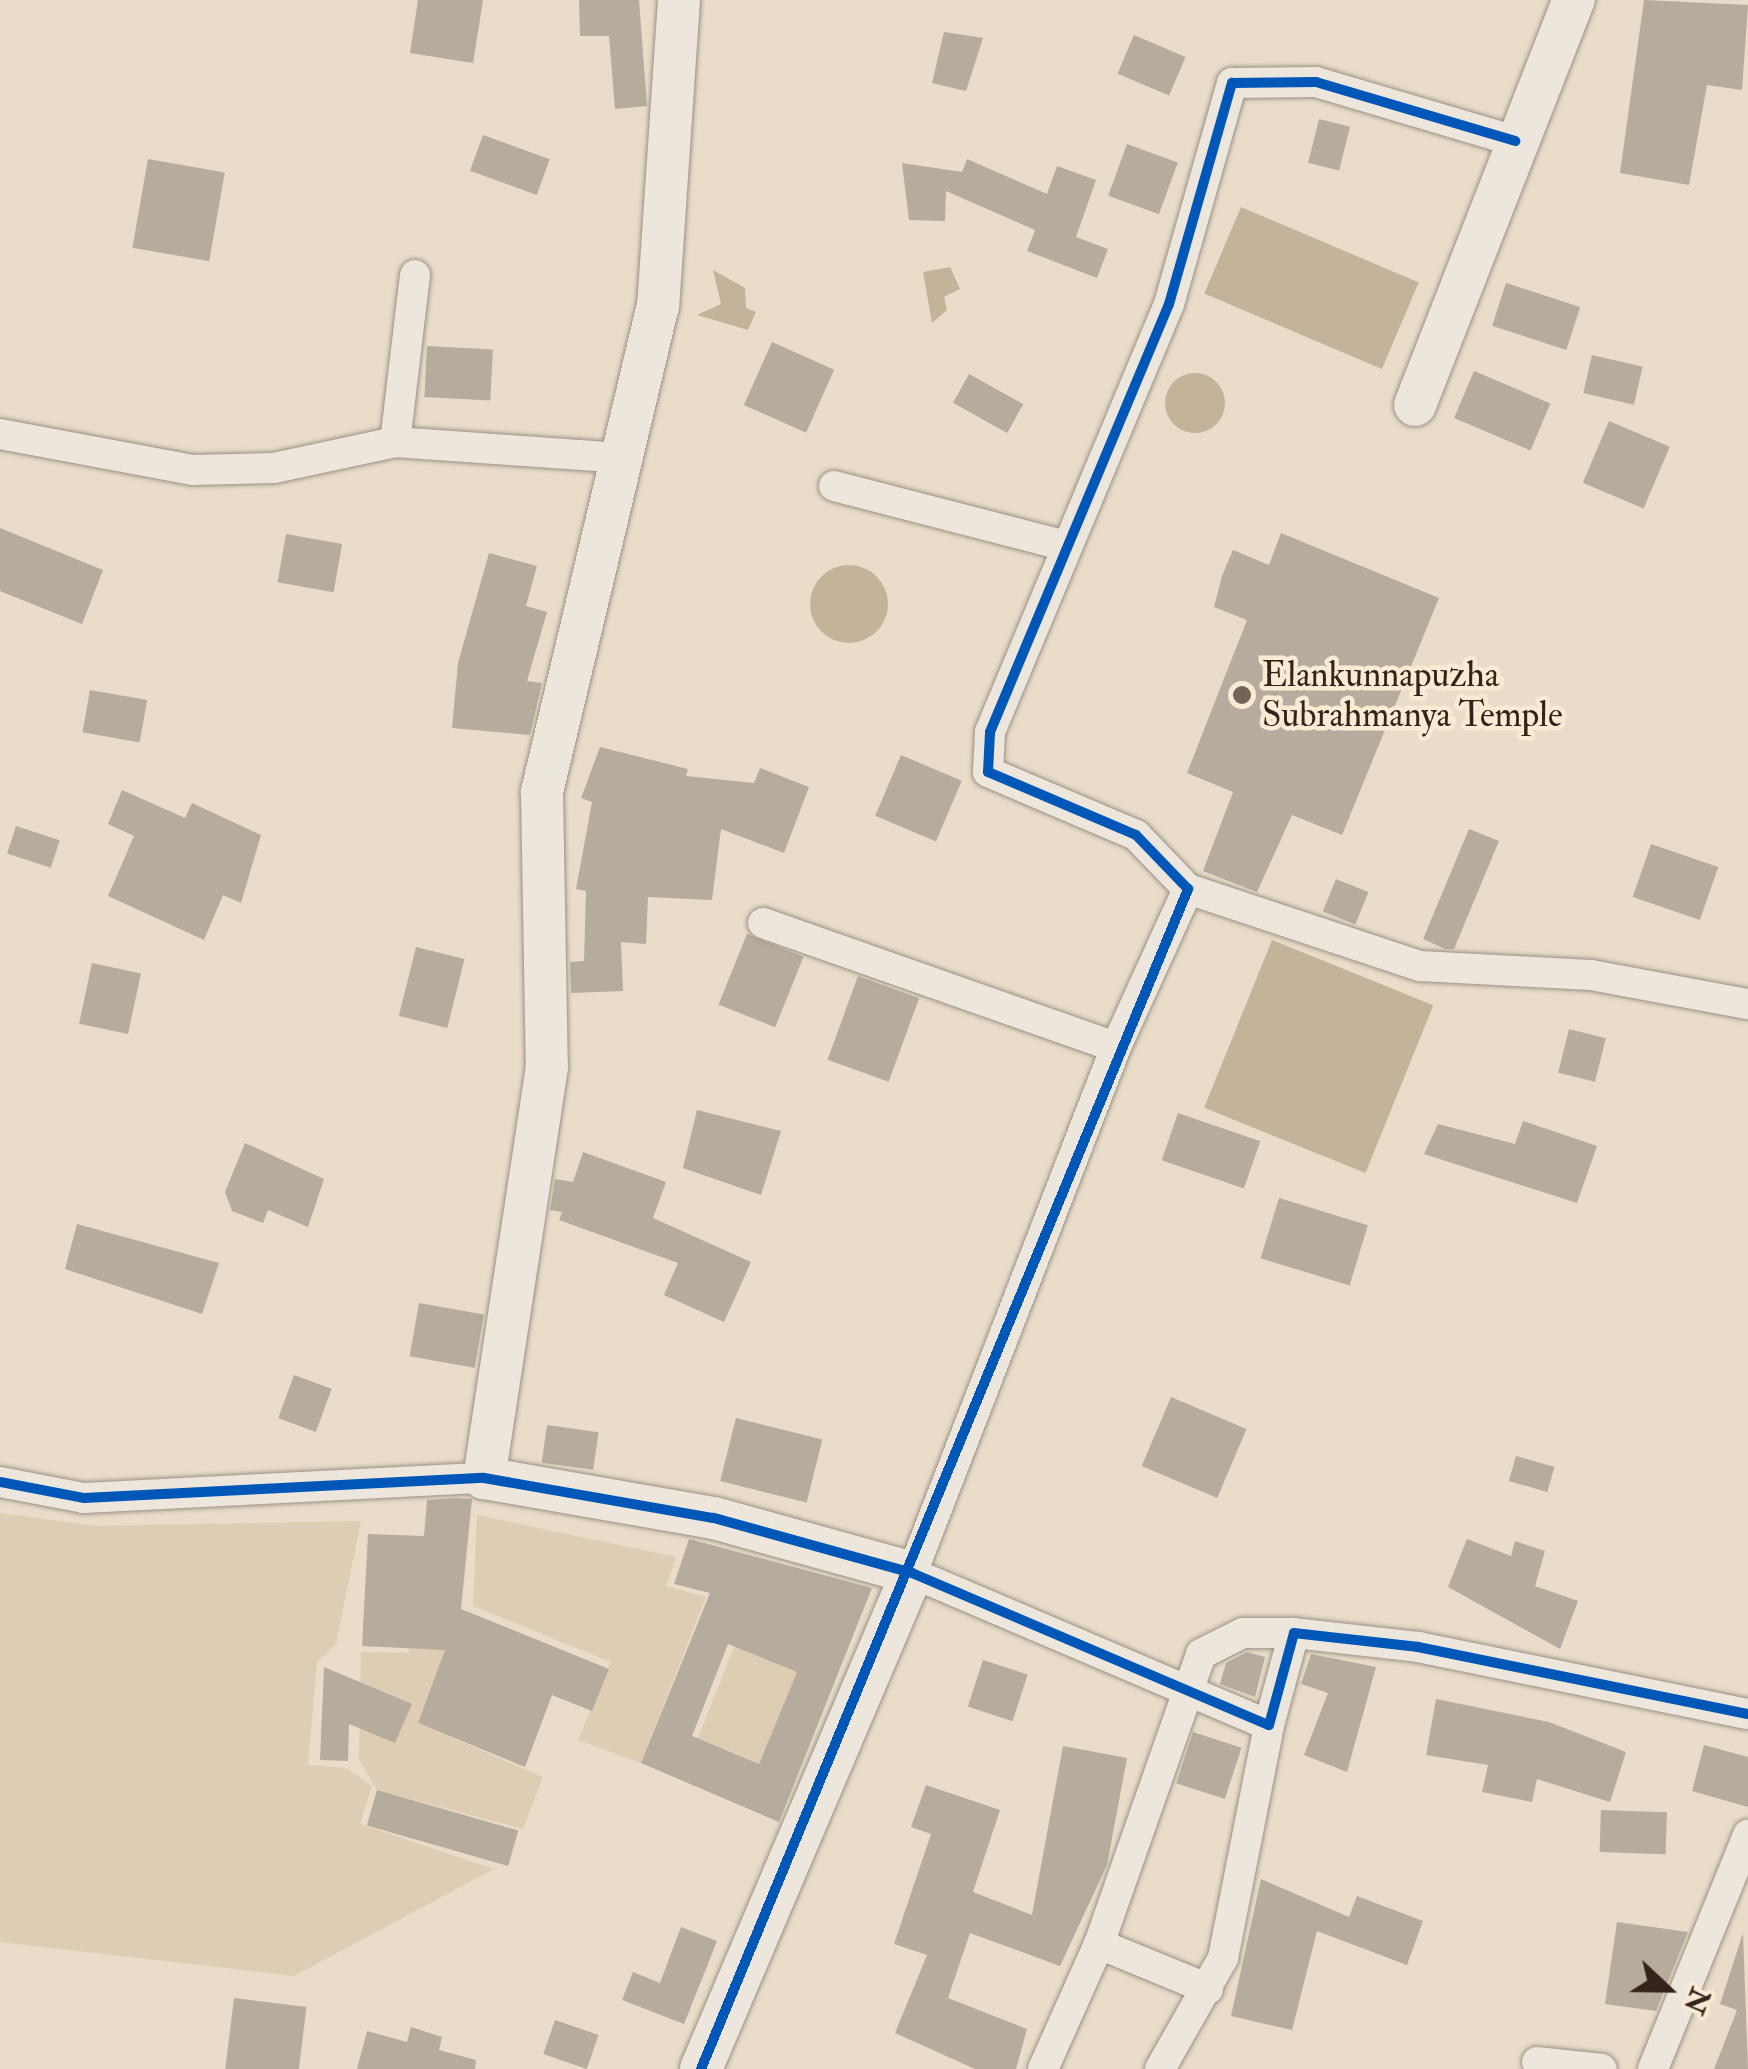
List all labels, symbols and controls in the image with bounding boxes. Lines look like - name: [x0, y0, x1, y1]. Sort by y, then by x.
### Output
- place label: Elankunnapuzha Subrahmanya Temple: [1262, 654, 1563, 736]
- marker: Elankunnapuzha Subrahmanya Temple: [1231, 684, 1253, 706]
- north arrow: [1618, 1939, 1718, 2039]
- text: N: [1675, 1982, 1717, 2019]

